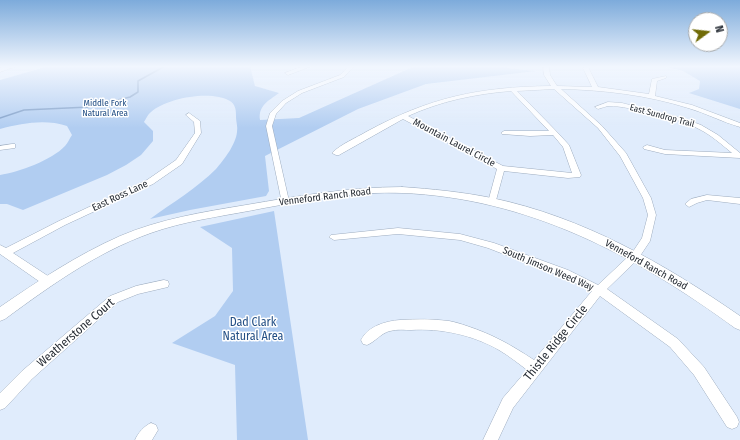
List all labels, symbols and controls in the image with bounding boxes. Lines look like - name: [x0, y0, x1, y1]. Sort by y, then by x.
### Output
- north arrow: [688, 12, 728, 52]
- text: N: [712, 24, 726, 34]
- park label: Middle Fork Natural Area: [82, 98, 128, 119]
- street label: East Sundrop Trail: [629, 102, 695, 130]
- street label: Mountain Laurel Circle: [411, 116, 497, 170]
- street label: East Ross Lane: [90, 178, 150, 214]
- street label: Venneford Ranch Road: [278, 185, 372, 209]
- street label: Venneford Ranch Road: [603, 237, 689, 293]
- street label: South Jimson Weed Way: [501, 244, 595, 294]
- street label: Weatherstone Court: [34, 296, 118, 370]
- street label: Thistle Ridge Circle: [521, 302, 591, 384]
- park label: Dad Clark Natural Area: [223, 316, 283, 344]

